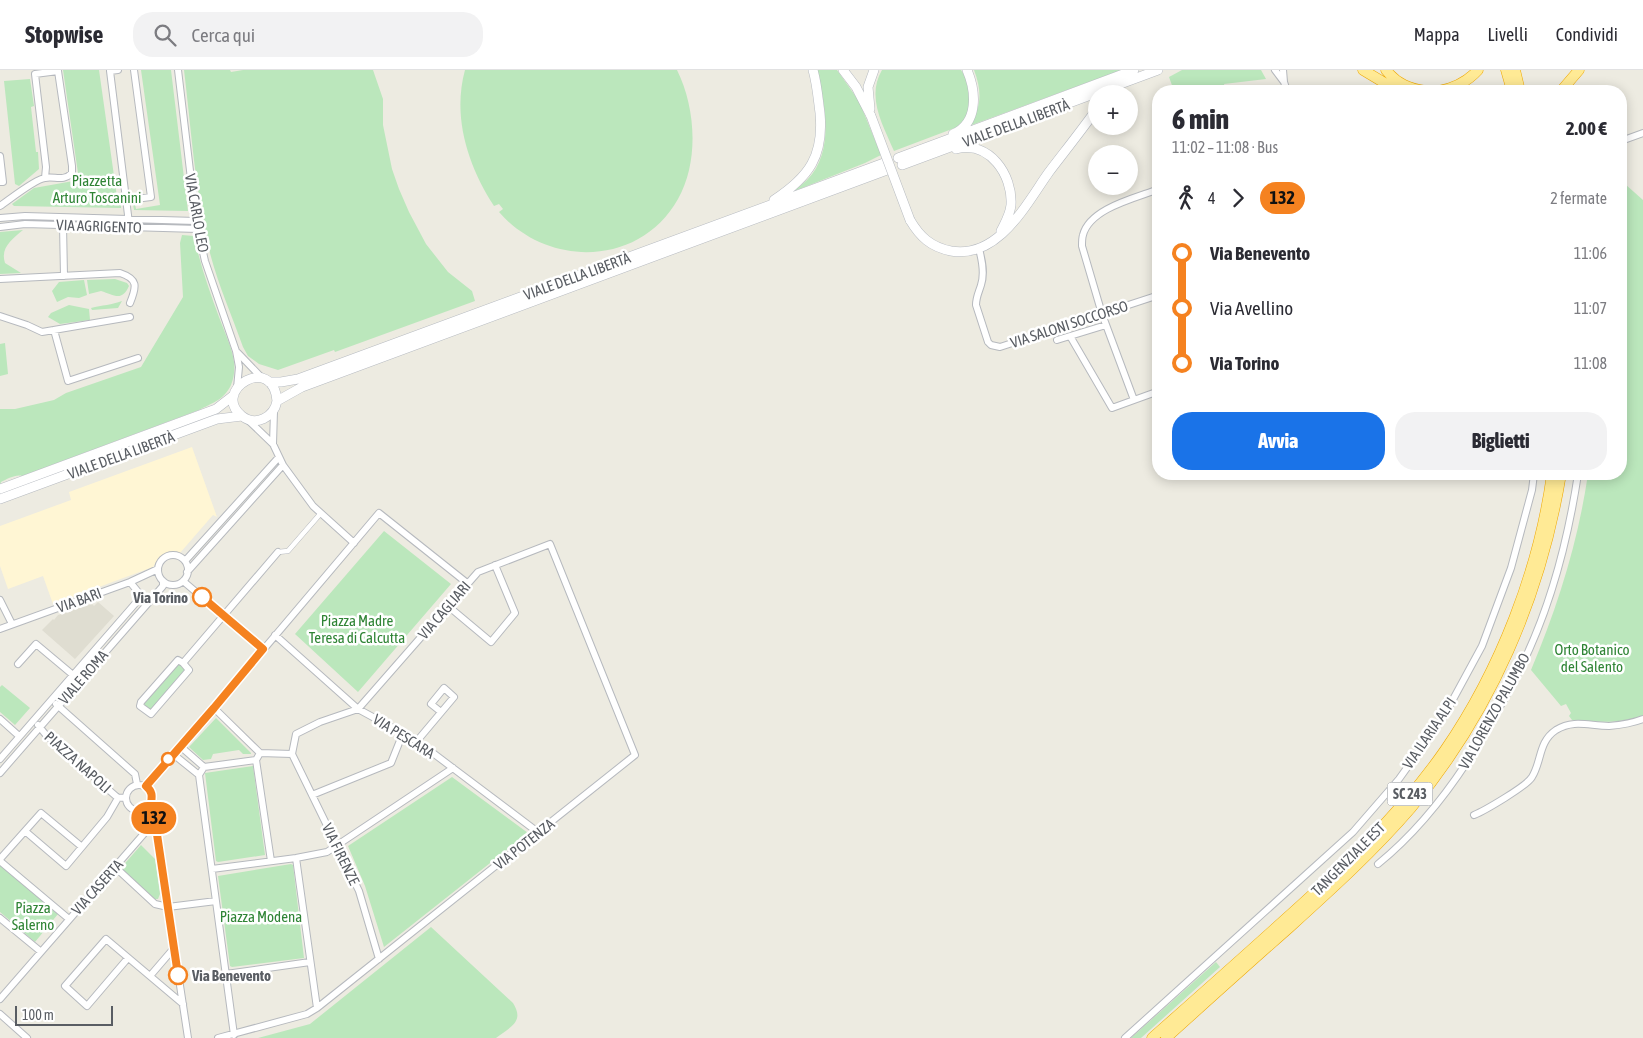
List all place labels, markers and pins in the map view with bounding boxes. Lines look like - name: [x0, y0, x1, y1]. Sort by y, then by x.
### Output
- marker: Via Torino: [192, 587, 212, 607]
- place label: Via Torino: [132, 589, 188, 606]
- unlabelled marker: [161, 752, 175, 766]
- marker: Via Benevento: [168, 965, 188, 985]
- place label: Via Benevento: [191, 967, 271, 984]

